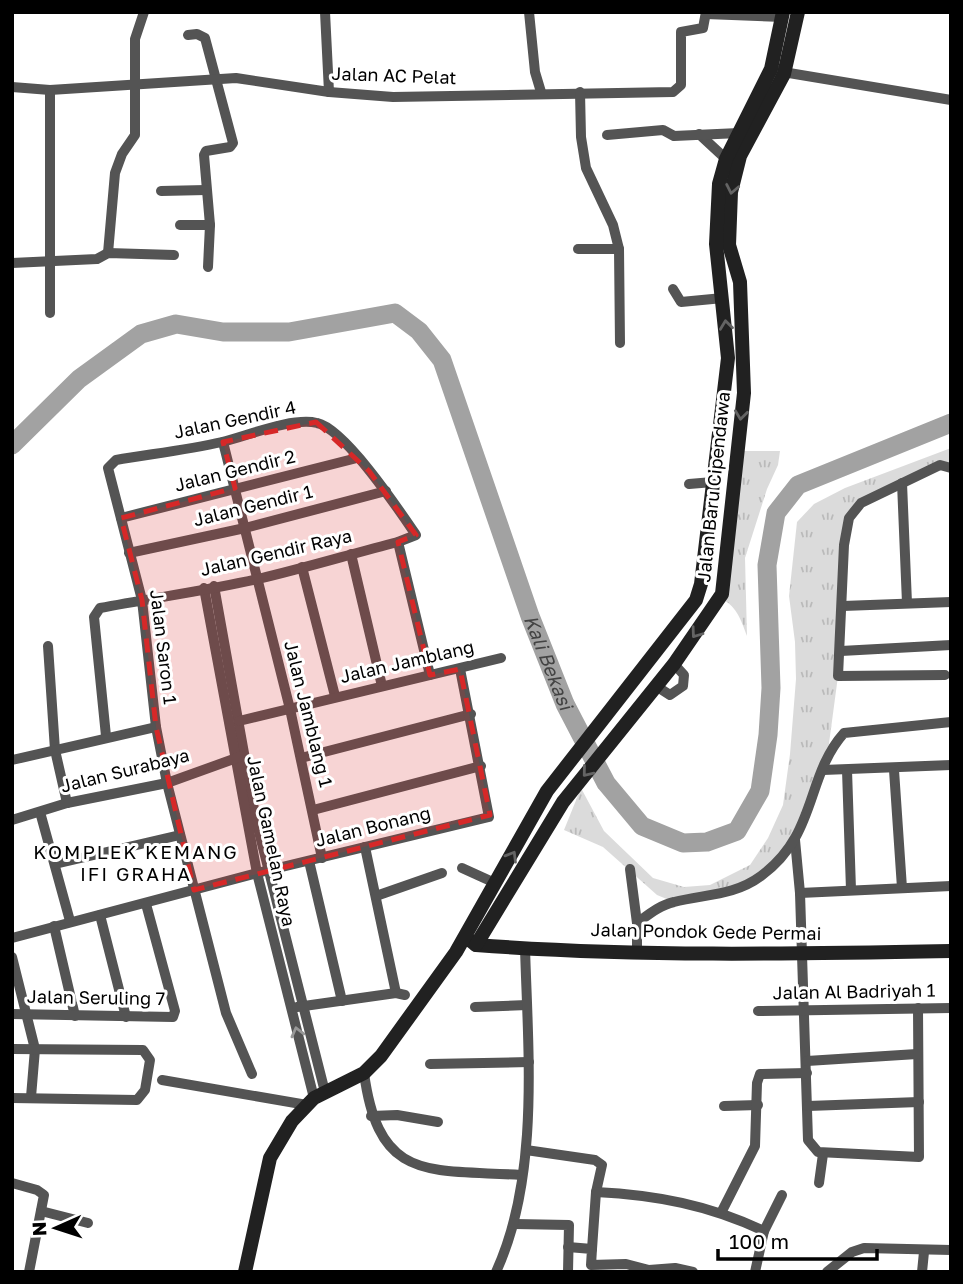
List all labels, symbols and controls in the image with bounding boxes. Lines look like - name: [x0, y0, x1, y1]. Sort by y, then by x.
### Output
- street label: Jalan AC Pelat: [331, 62, 457, 88]
- one-way arrow: [725, 183, 740, 195]
- one-way arrow: [718, 319, 733, 331]
- street label: Jalan Baru Cipendawa: [692, 391, 734, 583]
- street label: Jalan Gendir 4: [172, 395, 298, 443]
- one-way arrow: [734, 409, 749, 420]
- street label: Jalan Gendir 2: [172, 444, 297, 496]
- street label: Jalan Gendir 1: [191, 480, 315, 530]
- street label: Jalan Gendir Raya: [198, 524, 354, 580]
- street label: Jalan Saron 1: [146, 588, 182, 706]
- water label: Kali Bekasi: [520, 612, 579, 715]
- one-way arrow: [692, 625, 704, 638]
- street label: Jalan Jamblang: [338, 635, 476, 687]
- street label: Jalan Jamblang 1: [280, 638, 338, 790]
- street label: Jalan Surabaya: [58, 743, 191, 797]
- street label: Jalan Gamelan Raya: [243, 753, 301, 928]
- one-way arrow: [582, 764, 595, 777]
- street label: Jalan Bonang: [313, 801, 433, 851]
- district label: KOMPLEK KEMANG IFI GRAHA: [33, 840, 239, 885]
- one-way arrow: [504, 850, 517, 863]
- street label: Jalan Pondok Gede Permai: [590, 918, 822, 944]
- street label: Jalan Al Badriyah 1: [772, 979, 936, 1003]
- street label: Jalan Seruling 7: [27, 985, 165, 1009]
- one-way arrow: [291, 1027, 305, 1039]
- north arrow: [21, 1193, 91, 1263]
- scale bar: [718, 1218, 877, 1262]
- text: N: [27, 1221, 50, 1237]
- text: 100 m: [729, 1228, 789, 1254]

